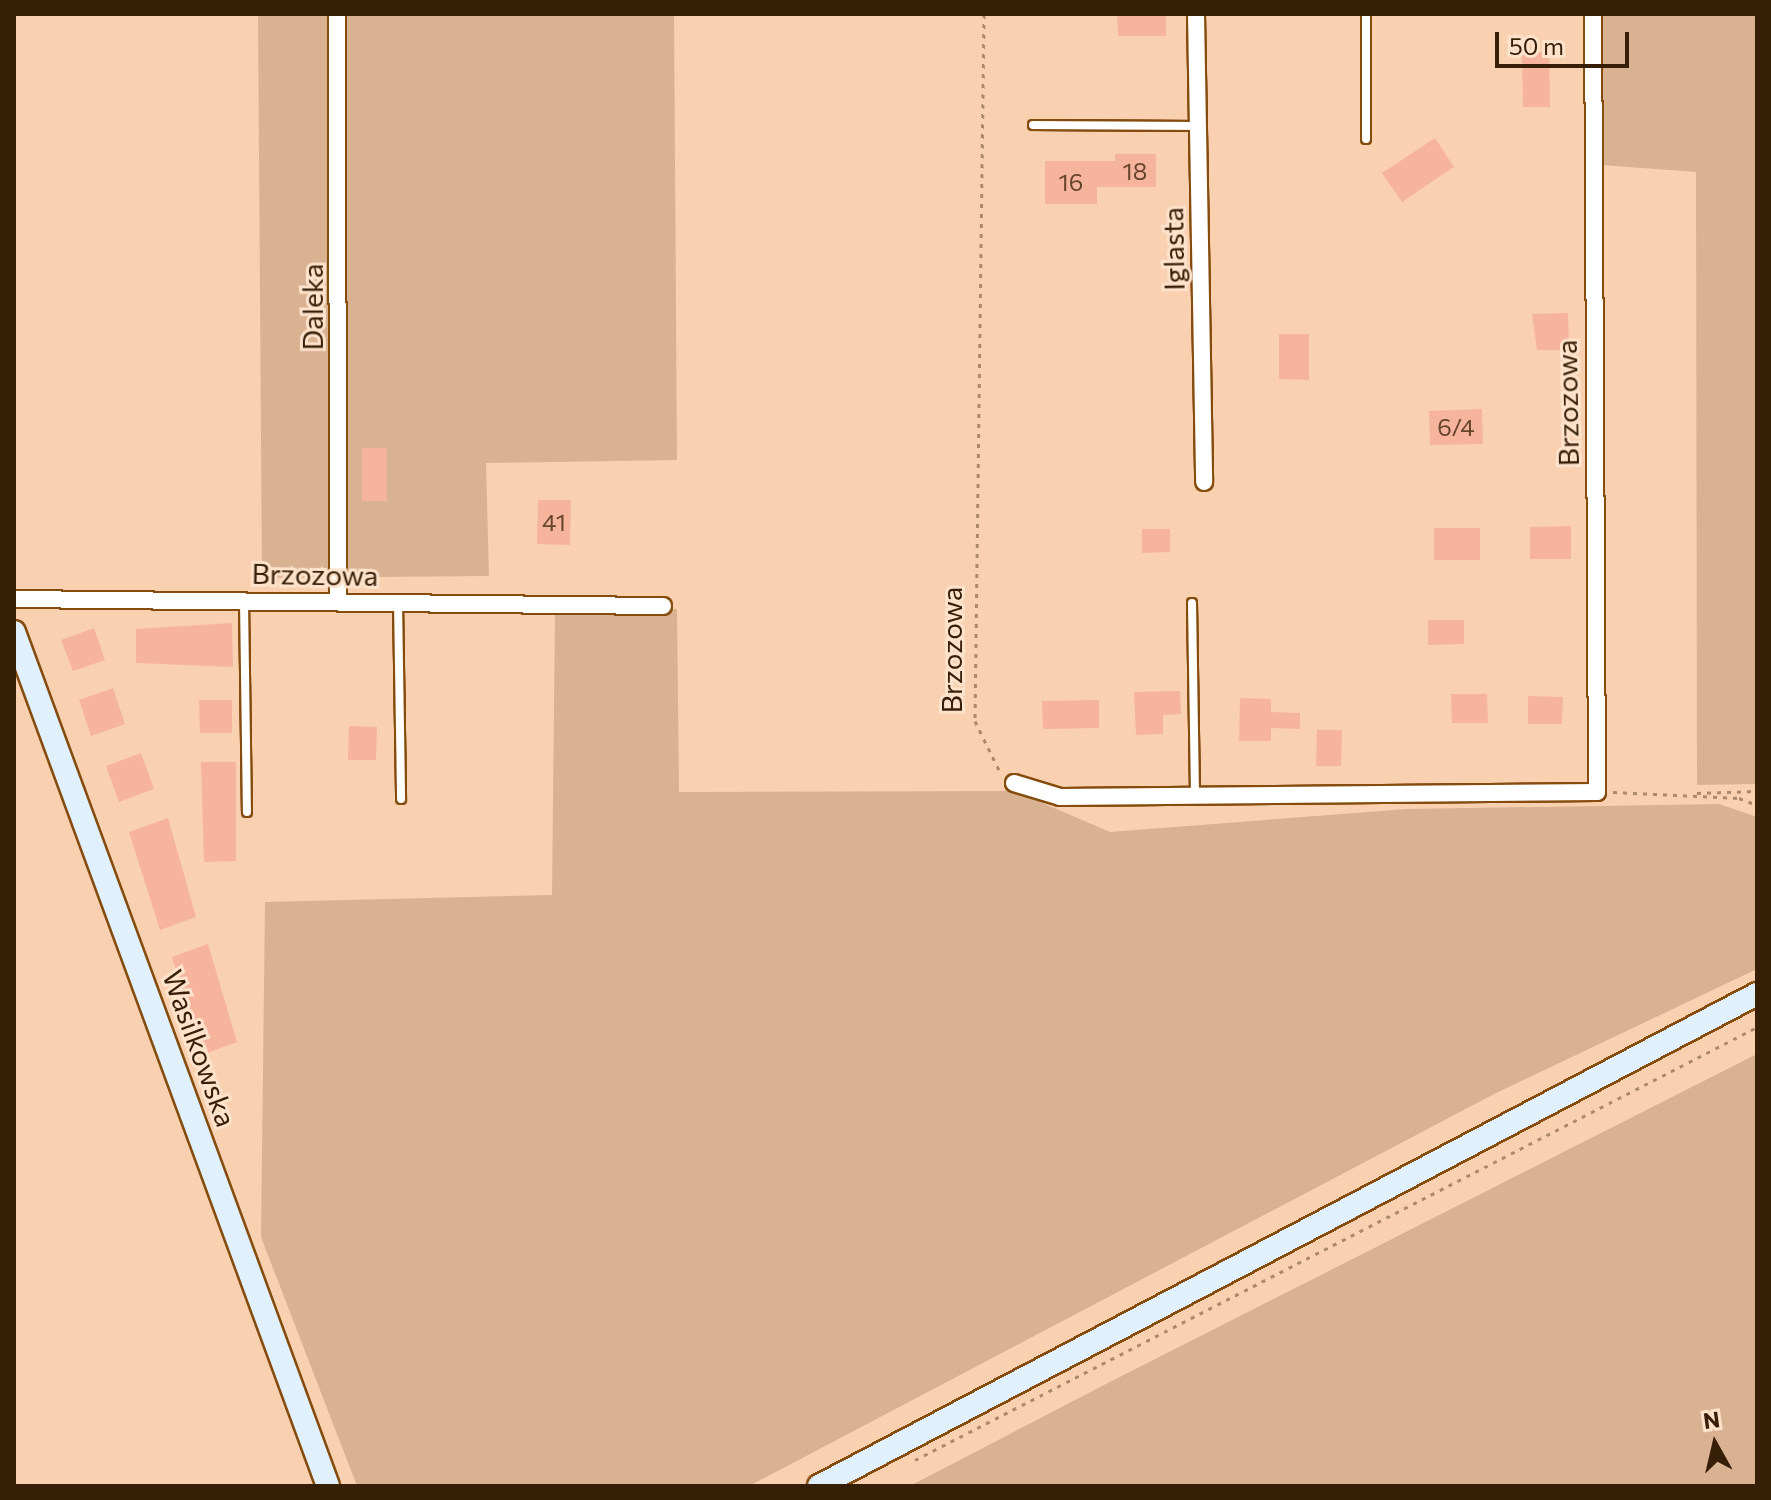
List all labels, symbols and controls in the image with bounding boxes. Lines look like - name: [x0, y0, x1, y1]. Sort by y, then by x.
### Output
- scale bar: [1499, 16, 1633, 66]
- text: 50 m: [1509, 31, 1564, 60]
- house number: 18: [1123, 157, 1147, 185]
- house number: 16: [1059, 168, 1083, 196]
- street label: Iglasta: [1155, 207, 1191, 291]
- street label: Daleka: [295, 264, 329, 350]
- street label: Brzozowa: [1549, 339, 1585, 467]
- house number: 6/4: [1437, 413, 1475, 441]
- house number: 41: [542, 508, 566, 536]
- street label: Brzozowa: [251, 556, 379, 592]
- street label: Brzozowa: [934, 587, 968, 713]
- street label: Wasilkowska: [156, 965, 244, 1131]
- north arrow: [1675, 1404, 1755, 1484]
- text: N: [1702, 1405, 1722, 1434]

